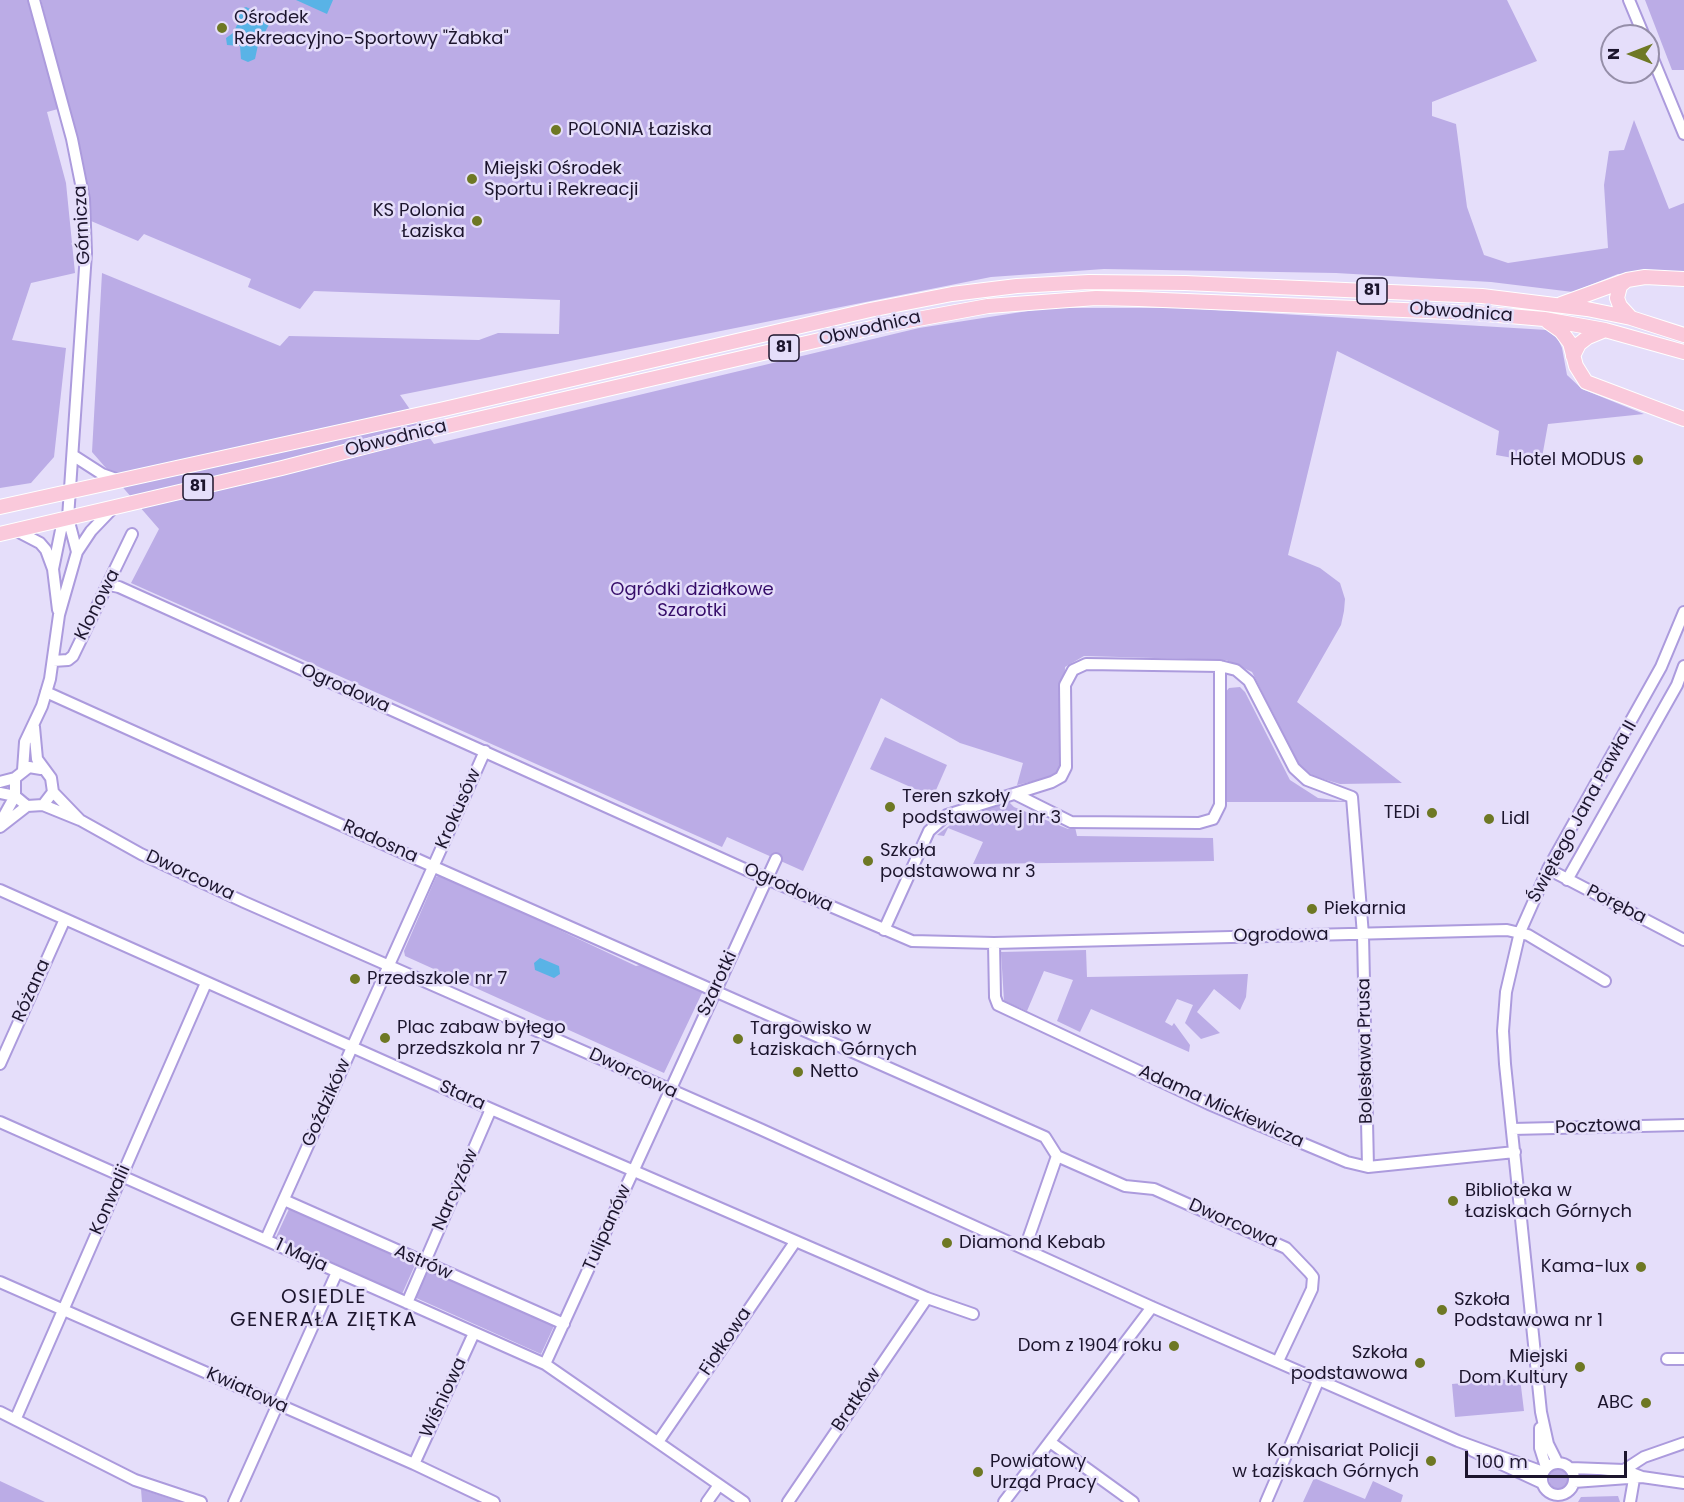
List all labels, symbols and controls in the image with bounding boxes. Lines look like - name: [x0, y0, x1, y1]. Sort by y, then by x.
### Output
- place label: Ośrodek Rekreacyjno-Sportowy "Żabka": [234, 7, 509, 50]
- marker: Ośrodek Rekreacyjno-Sportowy "Żabka": [215, 21, 229, 35]
- north arrow: [1600, 24, 1660, 84]
- text: N: [1602, 48, 1625, 60]
- place label: POLONIA Łaziska: [568, 119, 712, 141]
- marker: POLONIA Łaziska: [549, 123, 563, 137]
- place label: Miejski Ośrodek Sportu i Rekreacji: [484, 158, 638, 201]
- marker: Miejski Ośrodek Sportu i Rekreacji: [465, 172, 479, 186]
- street label: Górnicza: [70, 185, 96, 265]
- place label: KS Polonia Łaziska: [373, 200, 465, 242]
- marker: KS Polonia Łaziska: [470, 214, 484, 228]
- road number: 81: [1357, 278, 1387, 304]
- street label: Obwodnica: [1408, 299, 1514, 327]
- street label: Obwodnica: [817, 307, 923, 351]
- road number: 81: [769, 335, 799, 361]
- street label: Obwodnica: [343, 416, 449, 462]
- place label: Hotel MODUS: [1510, 449, 1626, 471]
- marker: Hotel MODUS: [1631, 453, 1645, 467]
- road number: 81: [183, 474, 213, 500]
- street label: Klonowa: [71, 566, 125, 644]
- park label: Ogródki działkowe Szarotki: [610, 579, 774, 622]
- street label: Ogrodowa: [297, 660, 393, 718]
- street label: Świętego Jana Pawła II: [1524, 717, 1642, 907]
- street label: Krokusów: [432, 766, 486, 852]
- place label: Teren szkoły podstawowej nr 3: [902, 786, 1061, 828]
- marker: Teren szkoły podstawowej nr 3: [883, 800, 897, 814]
- place label: TEDi: [1384, 802, 1420, 824]
- marker: TEDi: [1425, 806, 1439, 820]
- place label: Lidl: [1501, 808, 1530, 830]
- marker: Lidl: [1482, 812, 1496, 826]
- street label: Radosna: [339, 816, 421, 868]
- place label: Szkoła podstawowa nr 3: [880, 840, 1036, 882]
- street label: Dworcowa: [142, 846, 238, 906]
- marker: Szkoła podstawowa nr 3: [861, 854, 875, 868]
- street label: Ogrodowa: [740, 859, 836, 917]
- street label: Poręba: [1583, 881, 1649, 929]
- place label: Piekarnia: [1324, 898, 1406, 920]
- marker: Piekarnia: [1305, 902, 1319, 916]
- street label: Ogrodowa: [1233, 924, 1329, 948]
- street label: Szarotki: [694, 948, 742, 1020]
- street label: Różana: [9, 956, 55, 1026]
- place label: Przedszkole nr 7: [367, 968, 507, 990]
- marker: Przedszkole nr 7: [348, 972, 362, 986]
- street label: Bolesława Prusa: [1354, 978, 1378, 1124]
- place label: Plac zabaw byłego przedszkola nr 7: [397, 1017, 566, 1060]
- place label: Targowisko w Łaziskach Górnych: [750, 1018, 917, 1060]
- marker: Plac zabaw byłego przedszkola nr 7: [378, 1031, 392, 1045]
- marker: Targowisko w Łaziskach Górnych: [731, 1032, 745, 1046]
- street label: Dworcowa: [585, 1044, 681, 1104]
- street label: Goździków: [298, 1056, 356, 1150]
- place label: Netto: [810, 1061, 858, 1083]
- street label: Adama Mickiewicza: [1135, 1061, 1307, 1153]
- marker: Netto: [791, 1065, 805, 1079]
- street label: Stara: [436, 1076, 488, 1116]
- street label: Pocztowa: [1555, 1115, 1641, 1139]
- street label: Narcyzów: [428, 1146, 484, 1234]
- street label: Konwalii: [86, 1162, 136, 1238]
- place label: Biblioteka w Łaziskach Górnych: [1465, 1180, 1632, 1222]
- street label: Tulipanów: [579, 1181, 637, 1275]
- marker: Biblioteka w Łaziskach Górnych: [1446, 1194, 1460, 1208]
- street label: Dworcowa: [1185, 1195, 1281, 1253]
- place label: Diamond Kebab: [959, 1232, 1105, 1254]
- street label: 1 Maja: [272, 1235, 330, 1277]
- marker: Diamond Kebab: [940, 1236, 954, 1250]
- street label: Astrów: [391, 1241, 455, 1285]
- place label: Kama-lux: [1541, 1256, 1629, 1278]
- marker: Kama-lux: [1634, 1260, 1648, 1274]
- district label: OSIEDLE GENERAŁA ZIĘTKA: [230, 1286, 418, 1333]
- place label: Szkoła Podstawowa nr 1: [1454, 1289, 1603, 1332]
- marker: Szkoła Podstawowa nr 1: [1435, 1303, 1449, 1317]
- street label: Fiołkowa: [695, 1304, 757, 1380]
- place label: Dom z 1904 roku: [1018, 1335, 1162, 1357]
- marker: Dom z 1904 roku: [1167, 1339, 1181, 1353]
- place label: Szkoła podstawowa: [1291, 1342, 1408, 1384]
- place label: Miejski Dom Kultury: [1459, 1346, 1568, 1388]
- street label: Wiśniowa: [416, 1355, 472, 1441]
- marker: Szkoła podstawowa: [1413, 1356, 1427, 1370]
- marker: Miejski Dom Kultury: [1573, 1360, 1587, 1374]
- street label: Kwiatowa: [203, 1363, 291, 1419]
- street label: Bratków: [828, 1364, 886, 1436]
- place label: ABC: [1597, 1392, 1634, 1414]
- marker: ABC: [1639, 1396, 1653, 1410]
- scale bar: [1468, 1439, 1630, 1477]
- place label: Komisariat Policji w Łaziskach Górnych: [1232, 1440, 1419, 1482]
- text: 100 m: [1476, 1449, 1528, 1474]
- place label: Powiatowy Urząd Pracy: [990, 1451, 1097, 1494]
- marker: Komisariat Policji w Łaziskach Górnych: [1424, 1454, 1438, 1468]
- marker: Powiatowy Urząd Pracy: [971, 1465, 985, 1479]

